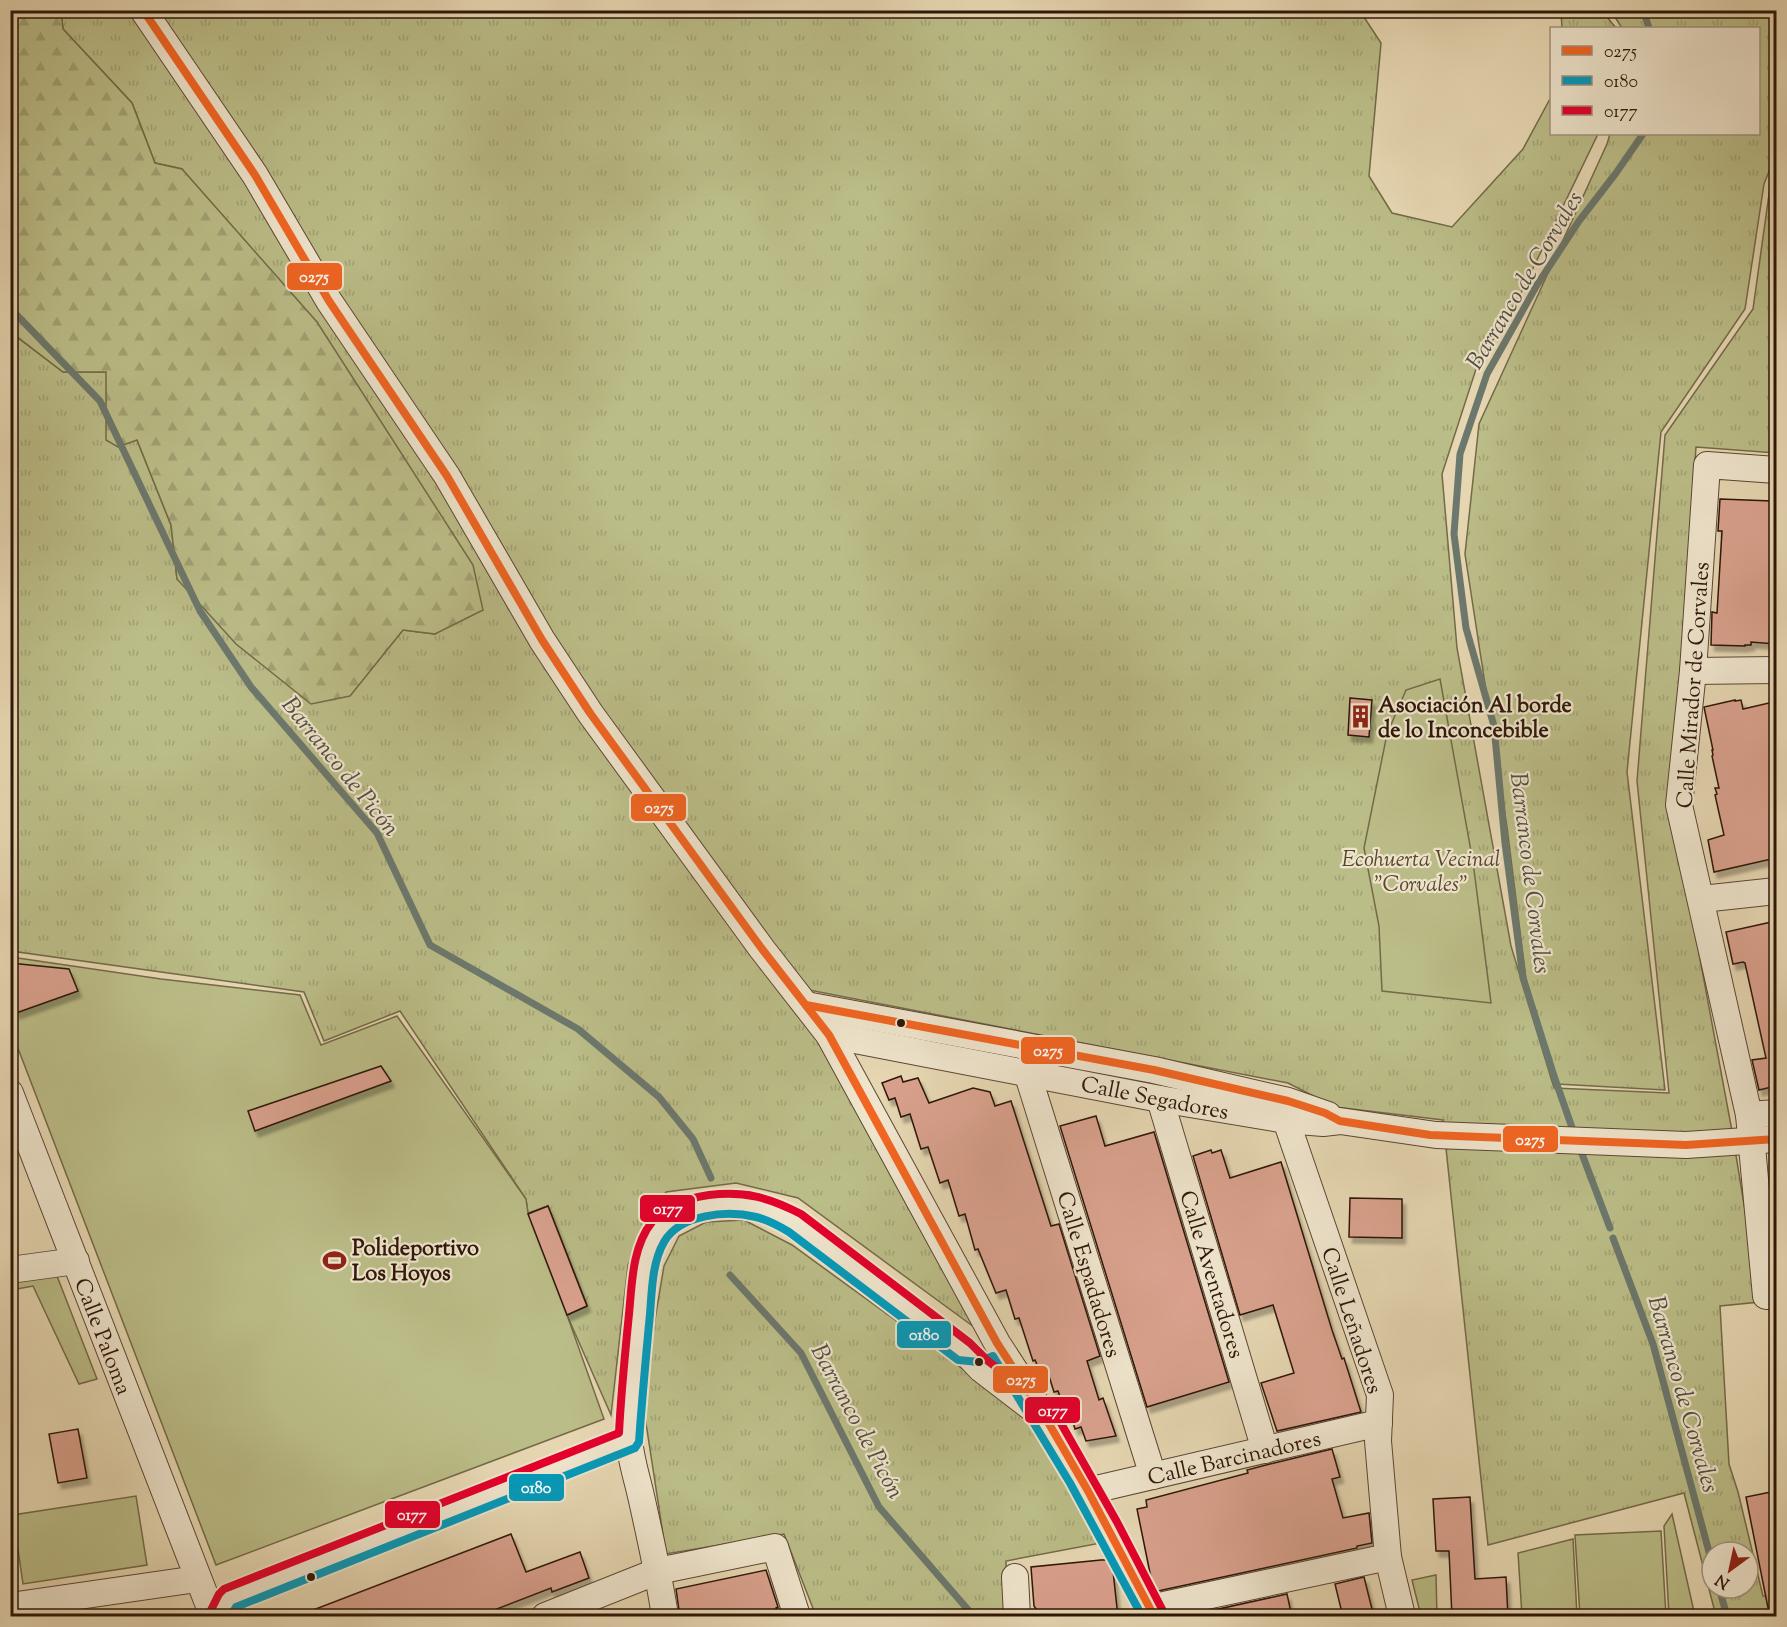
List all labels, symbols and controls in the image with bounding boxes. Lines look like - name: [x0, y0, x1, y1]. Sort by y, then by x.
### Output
- legend: [1550, 27, 1760, 135]
- text: 0275: [1604, 40, 1637, 66]
- text: 0180: [1604, 70, 1638, 96]
- text: 0177: [1604, 100, 1638, 126]
- water label: Barranco de Corvales: [1459, 185, 1592, 377]
- line badge: 0275: [286, 262, 343, 291]
- text: 0275: [299, 267, 329, 290]
- street label: Calle Mirador de Corvales: [1670, 561, 1720, 810]
- water label: Barranco de Picón: [272, 690, 407, 845]
- place label: Asociación Al borde de lo Inconcebible: [1378, 691, 1572, 748]
- building icon: Asociación Al borde de lo Inconcebible: [1347, 704, 1373, 730]
- water label: Barranco de Corvales: [1500, 771, 1558, 976]
- line badge: 0275: [630, 793, 687, 822]
- text: 0275: [644, 798, 674, 821]
- park label: Ecohuerta Vecinal "Corvales": [1341, 845, 1501, 902]
- unlabelled marker: [895, 1017, 907, 1029]
- line badge: 0275: [1020, 1036, 1076, 1065]
- text: 0275: [1033, 1041, 1063, 1064]
- street label: Calle Segadores: [1078, 1070, 1231, 1130]
- line badge: 0275: [1502, 1125, 1559, 1153]
- text: 0275: [1515, 1130, 1545, 1153]
- street label: Calle Aventadores: [1169, 1187, 1251, 1363]
- street label: Calle Espadadores: [1047, 1188, 1128, 1362]
- line badge: 0177: [639, 1194, 696, 1223]
- text: 0177: [653, 1199, 684, 1222]
- place label: Polideportivo Los Hoyos: [352, 1234, 479, 1291]
- street label: Calle Leñadores: [1311, 1244, 1389, 1398]
- sports icon: Polideportivo Los Hoyos: [321, 1247, 347, 1273]
- street label: Calle Paloma: [64, 1274, 138, 1400]
- water label: Barranco de Corvales: [1638, 1293, 1726, 1497]
- line badge: 0180: [896, 1320, 952, 1349]
- text: 0180: [909, 1325, 940, 1348]
- water label: Barranco de Picón: [801, 1338, 912, 1506]
- unlabelled marker: [973, 1356, 985, 1368]
- line badge: 0275: [992, 1365, 1049, 1394]
- text: 0275: [1006, 1370, 1036, 1393]
- line badge: 0177: [1024, 1396, 1081, 1424]
- text: 0177: [1038, 1401, 1069, 1424]
- street label: Calle Barcinadores: [1145, 1424, 1324, 1495]
- line badge: 0180: [508, 1473, 565, 1502]
- text: 0180: [521, 1478, 552, 1501]
- line badge: 0177: [384, 1500, 441, 1529]
- text: 0177: [397, 1505, 428, 1528]
- north arrow: [1700, 1540, 1760, 1600]
- text: N: [1711, 1567, 1735, 1594]
- unlabelled marker: [305, 1571, 317, 1583]

